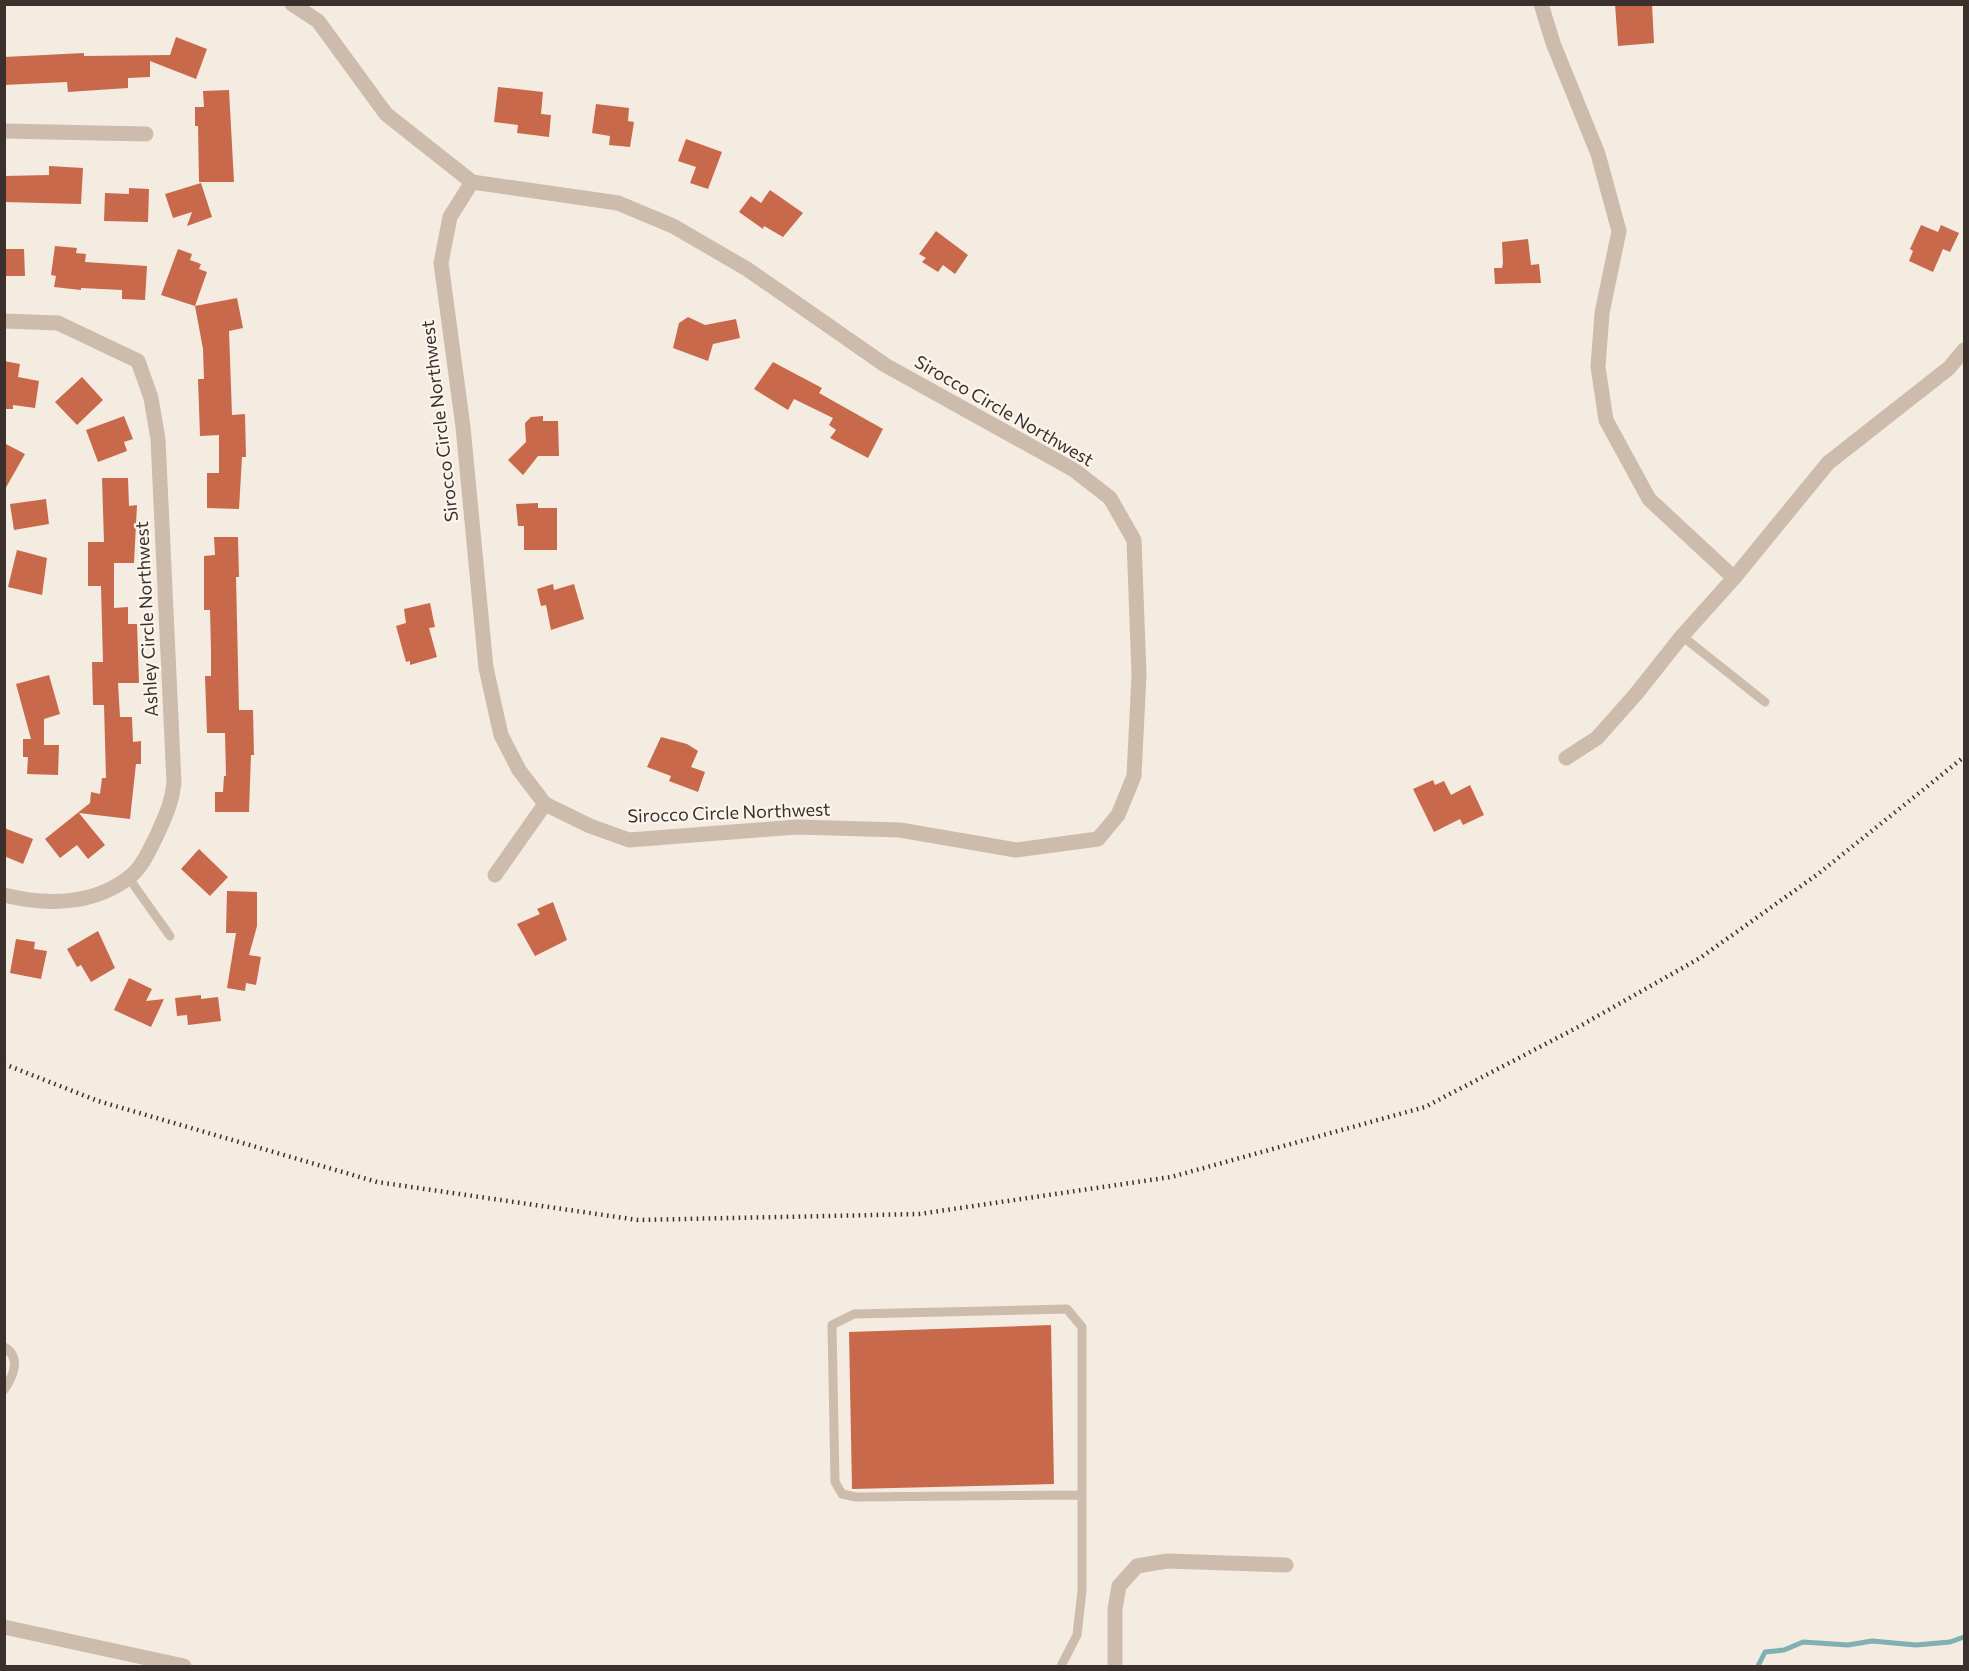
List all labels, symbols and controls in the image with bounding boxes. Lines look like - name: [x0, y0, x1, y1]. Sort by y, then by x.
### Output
- street label: Sirocco Circle Northwest: [416, 319, 462, 523]
- street label: Sirocco Circle Northwest: [911, 350, 1098, 470]
- street label: Ashley Circle Northwest: [130, 521, 162, 717]
- street label: Sirocco Circle Northwest: [627, 797, 831, 827]

